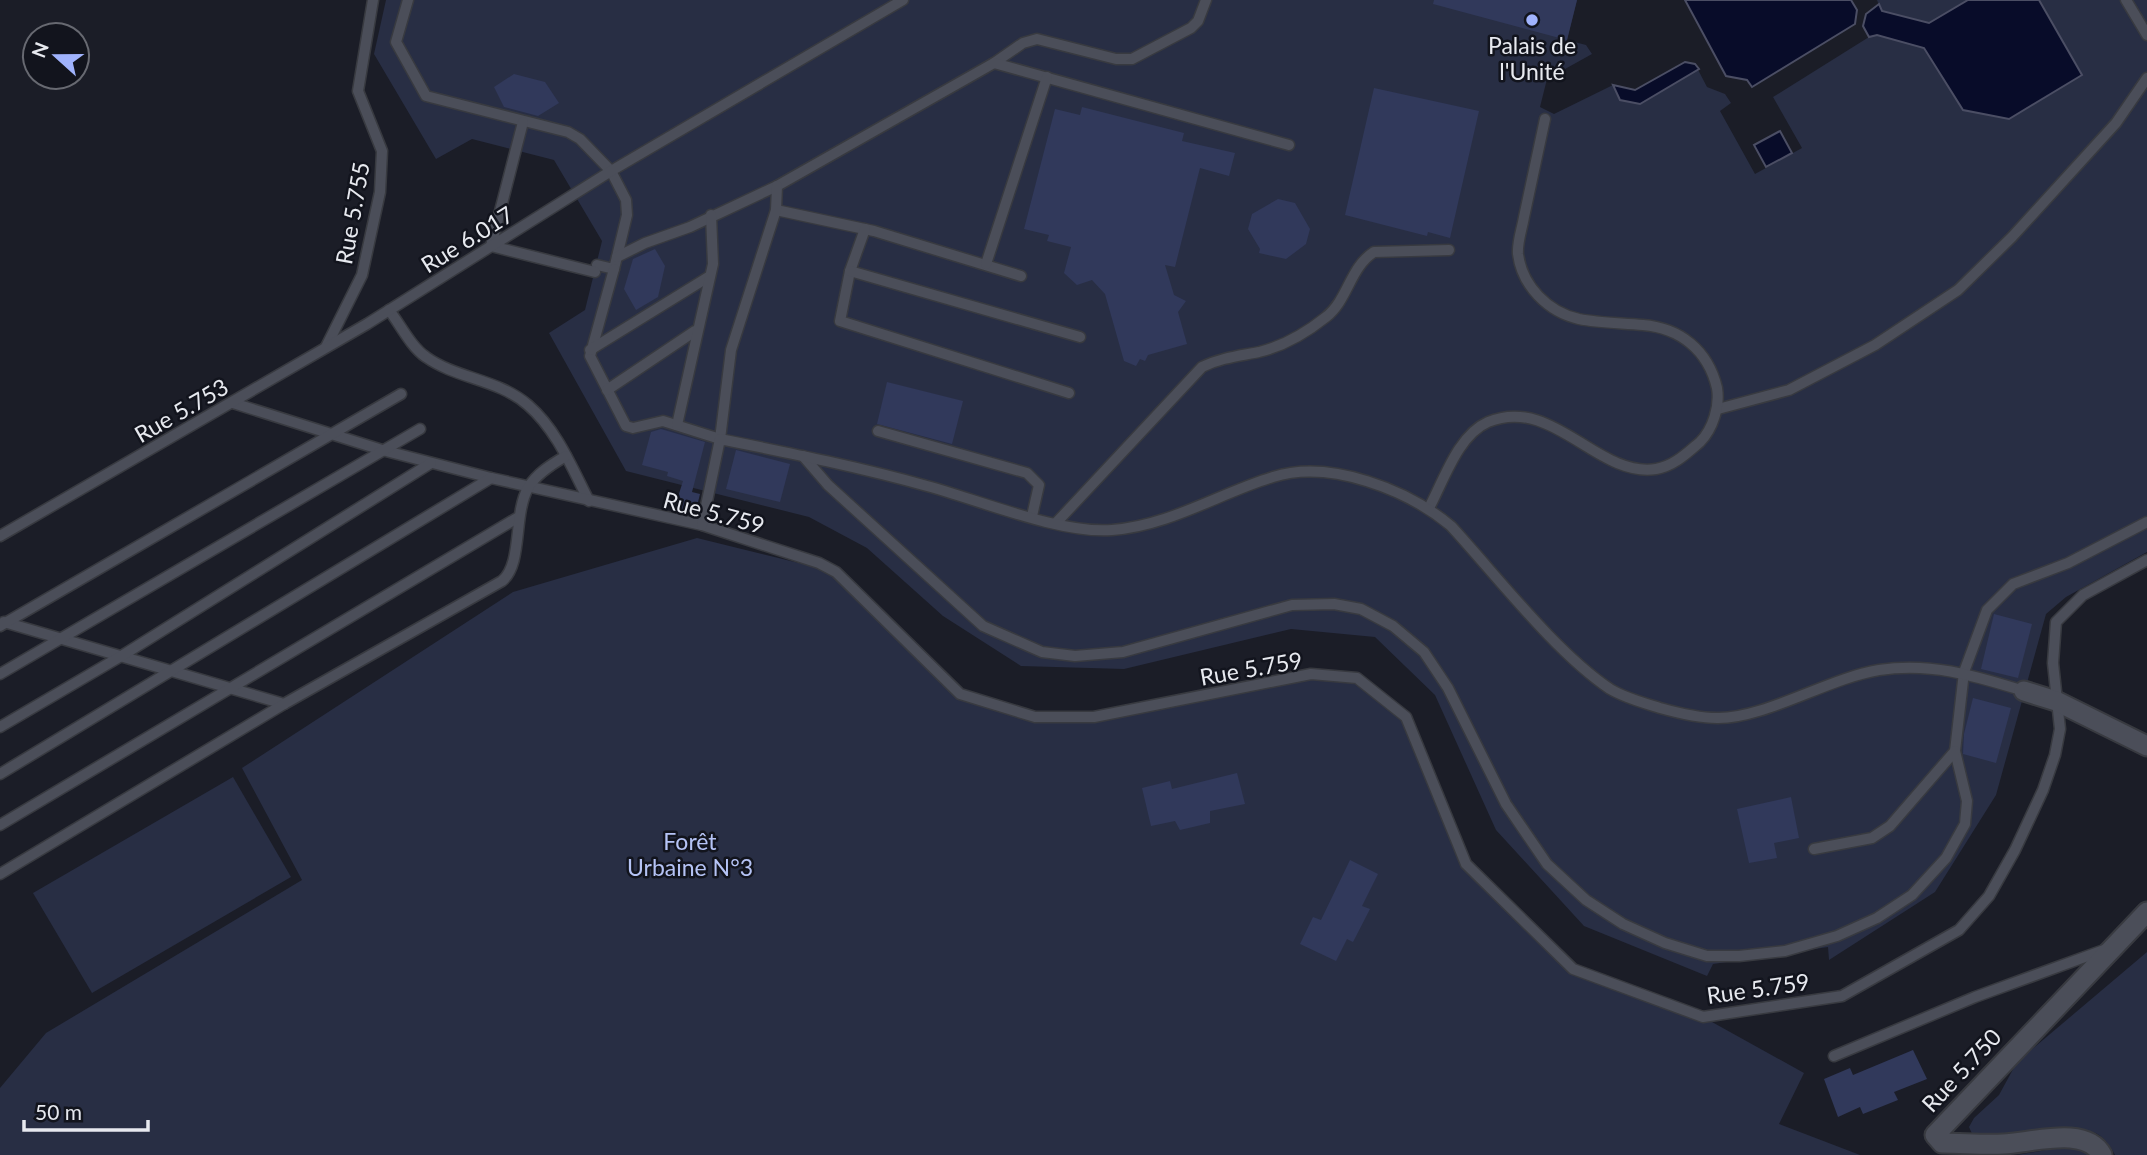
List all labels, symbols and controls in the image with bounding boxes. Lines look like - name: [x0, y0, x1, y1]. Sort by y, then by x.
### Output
- marker: Palais de l'Unité: [1524, 12, 1540, 28]
- north arrow: [21, 21, 91, 91]
- place label: Palais de l'Unité: [1488, 31, 1576, 85]
- text: N: [26, 39, 53, 61]
- street label: Rue 5.755: [329, 160, 375, 266]
- street label: Rue 6.017: [416, 200, 518, 278]
- street label: Rue 5.753: [129, 372, 233, 448]
- street label: Rue 5.759: [660, 485, 768, 539]
- street label: Rue 5.759: [1198, 645, 1304, 691]
- park label: Forêt Urbaine N°3: [627, 827, 753, 881]
- street label: Rue 5.759: [1705, 967, 1811, 1009]
- street label: Rue 5.750: [1915, 1023, 2007, 1117]
- scale bar: [24, 1088, 149, 1132]
- text: 50 m: [35, 1099, 82, 1124]

